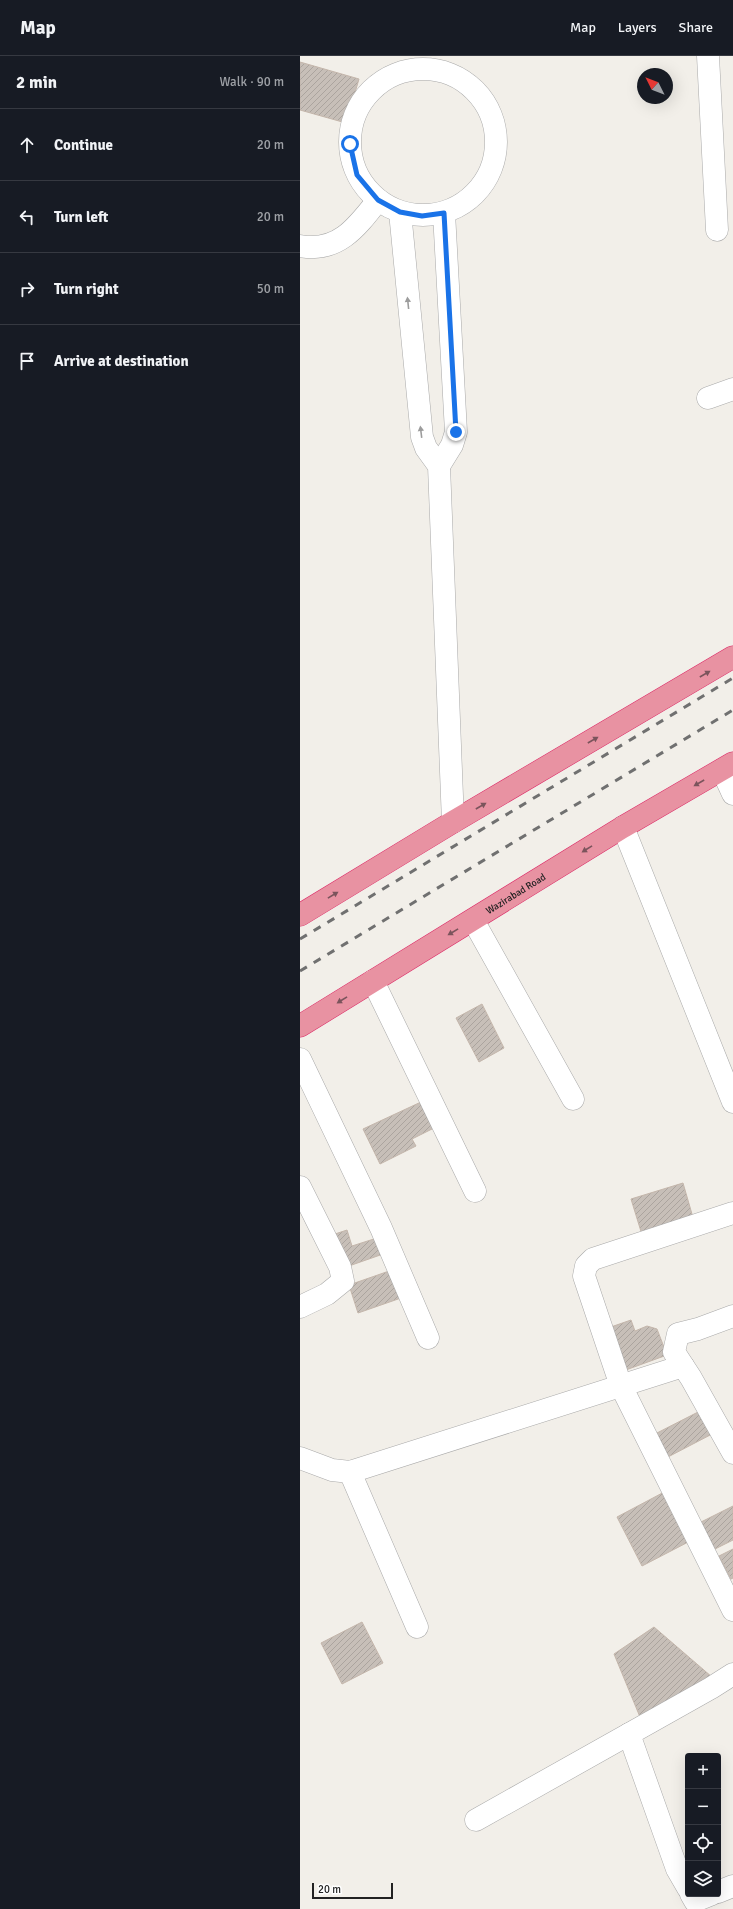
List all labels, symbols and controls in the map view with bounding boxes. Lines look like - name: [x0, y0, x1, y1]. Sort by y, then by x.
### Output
- text: Map: [20, 16, 56, 40]
- text: Map: [570, 19, 596, 36]
- text: Layers: [618, 19, 657, 36]
- text: Share: [679, 19, 713, 36]
- north arrow: [637, 68, 673, 104]
- text: 2 min: [16, 72, 57, 93]
- text: Walk · 90 m: [220, 74, 284, 90]
- icon: ahead: [16, 134, 38, 156]
- route start: [341, 135, 359, 153]
- text: Continue: [54, 136, 113, 154]
- text: 20 m: [257, 137, 284, 153]
- icon: left: [16, 206, 38, 228]
- text: Turn left: [54, 208, 108, 226]
- text: 20 m: [257, 209, 284, 225]
- icon: right: [16, 278, 38, 300]
- text: Turn right: [54, 280, 119, 298]
- text: 50 m: [257, 281, 284, 297]
- one-way arrow: [405, 297, 412, 309]
- icon: arrive: [16, 350, 38, 372]
- text: Arrive at destination: [54, 352, 189, 370]
- route end: [447, 423, 465, 441]
- one-way arrow: [418, 426, 425, 438]
- one-way arrow: [700, 670, 710, 678]
- one-way arrow: [587, 736, 599, 743]
- one-way arrow: [693, 779, 705, 786]
- one-way arrow: [475, 802, 487, 809]
- one-way arrow: [582, 845, 592, 853]
- street label: Wazirabad Road: [484, 871, 548, 917]
- one-way arrow: [327, 891, 339, 898]
- one-way arrow: [448, 928, 458, 936]
- one-way arrow: [337, 996, 347, 1004]
- map controls: [685, 1753, 721, 1897]
- button: +: [685, 1753, 721, 1789]
- button: −: [685, 1789, 721, 1825]
- button: locate: [685, 1825, 721, 1861]
- button: layers: [685, 1861, 721, 1897]
- scale bar: [312, 1881, 393, 1900]
- text: 20 m: [318, 1883, 341, 1896]

